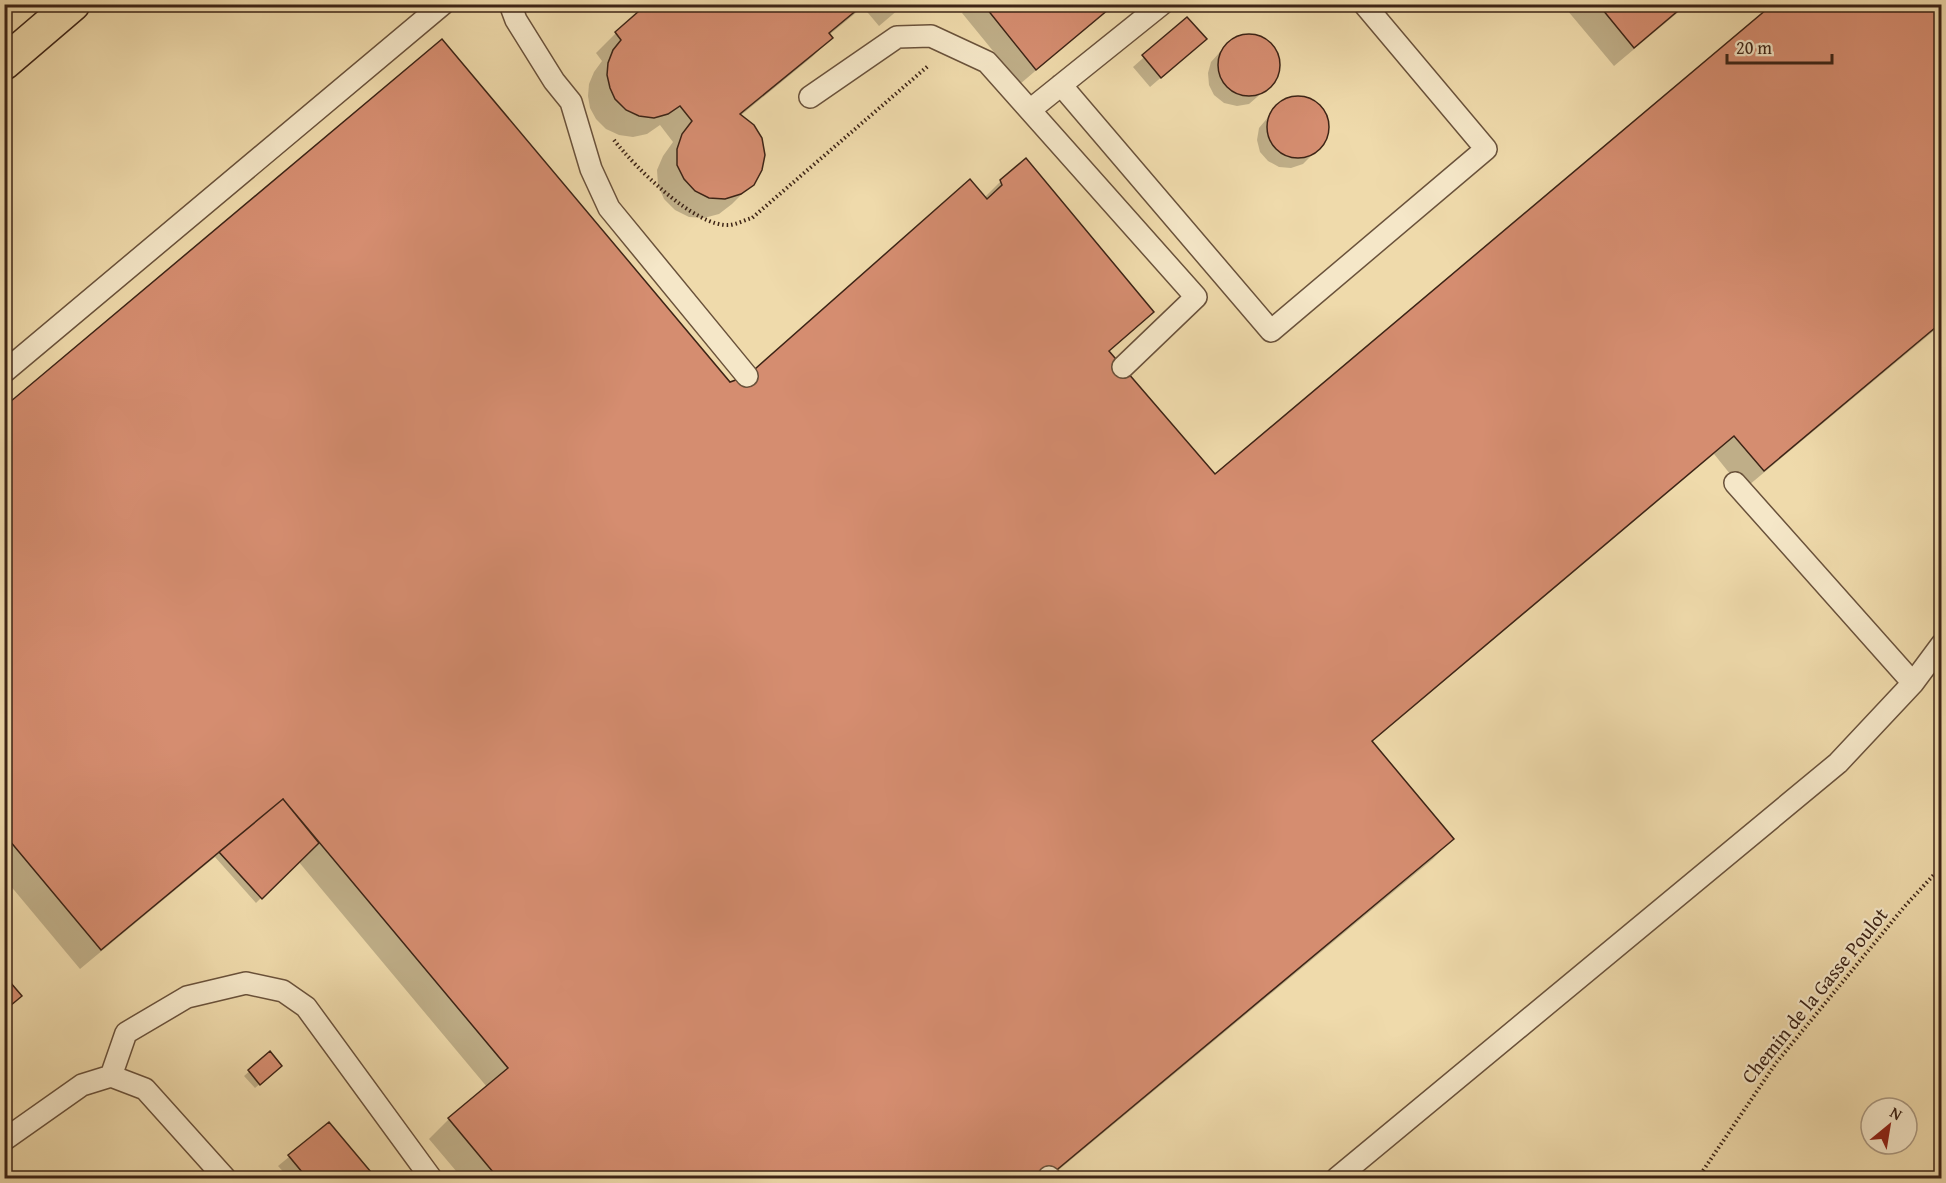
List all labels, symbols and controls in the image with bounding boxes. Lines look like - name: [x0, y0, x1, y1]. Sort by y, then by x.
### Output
- scale bar: [1727, 27, 1832, 65]
- text: 20 m: [1736, 34, 1772, 61]
- street label: Chemin de la Gasse Poulot: [1734, 901, 1894, 1089]
- north arrow: [1859, 1096, 1919, 1156]
- text: N: [1886, 1100, 1907, 1126]

